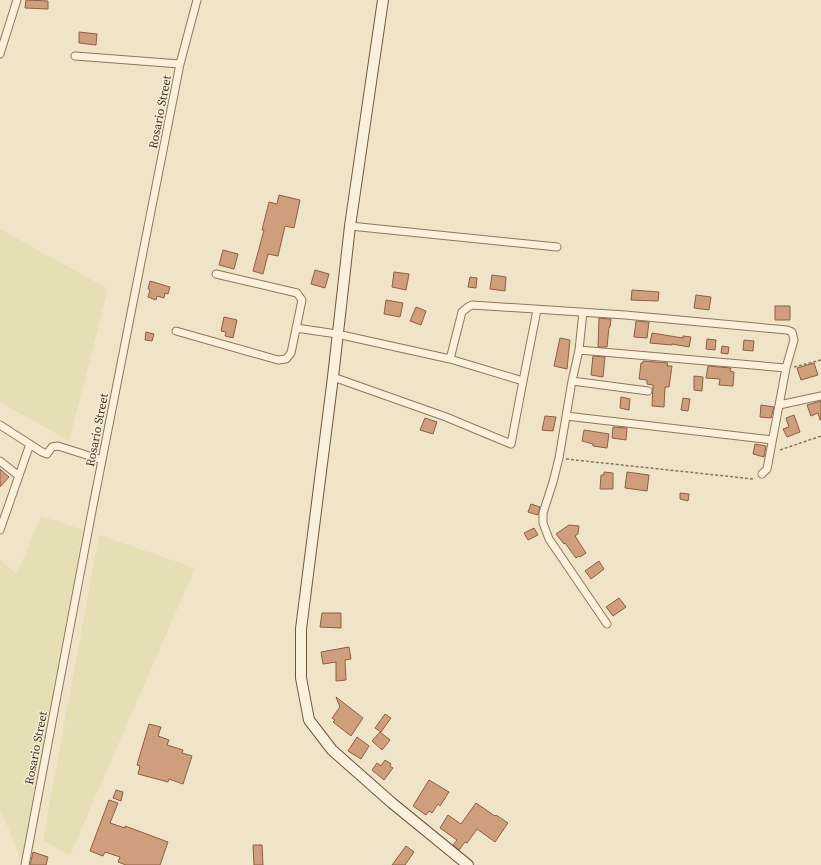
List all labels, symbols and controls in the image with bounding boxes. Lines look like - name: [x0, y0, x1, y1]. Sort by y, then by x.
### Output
- street label: Rosario Street: [145, 74, 175, 150]
- street label: Rosario Street: [82, 392, 112, 468]
- street label: Rosario Street: [21, 710, 51, 786]

